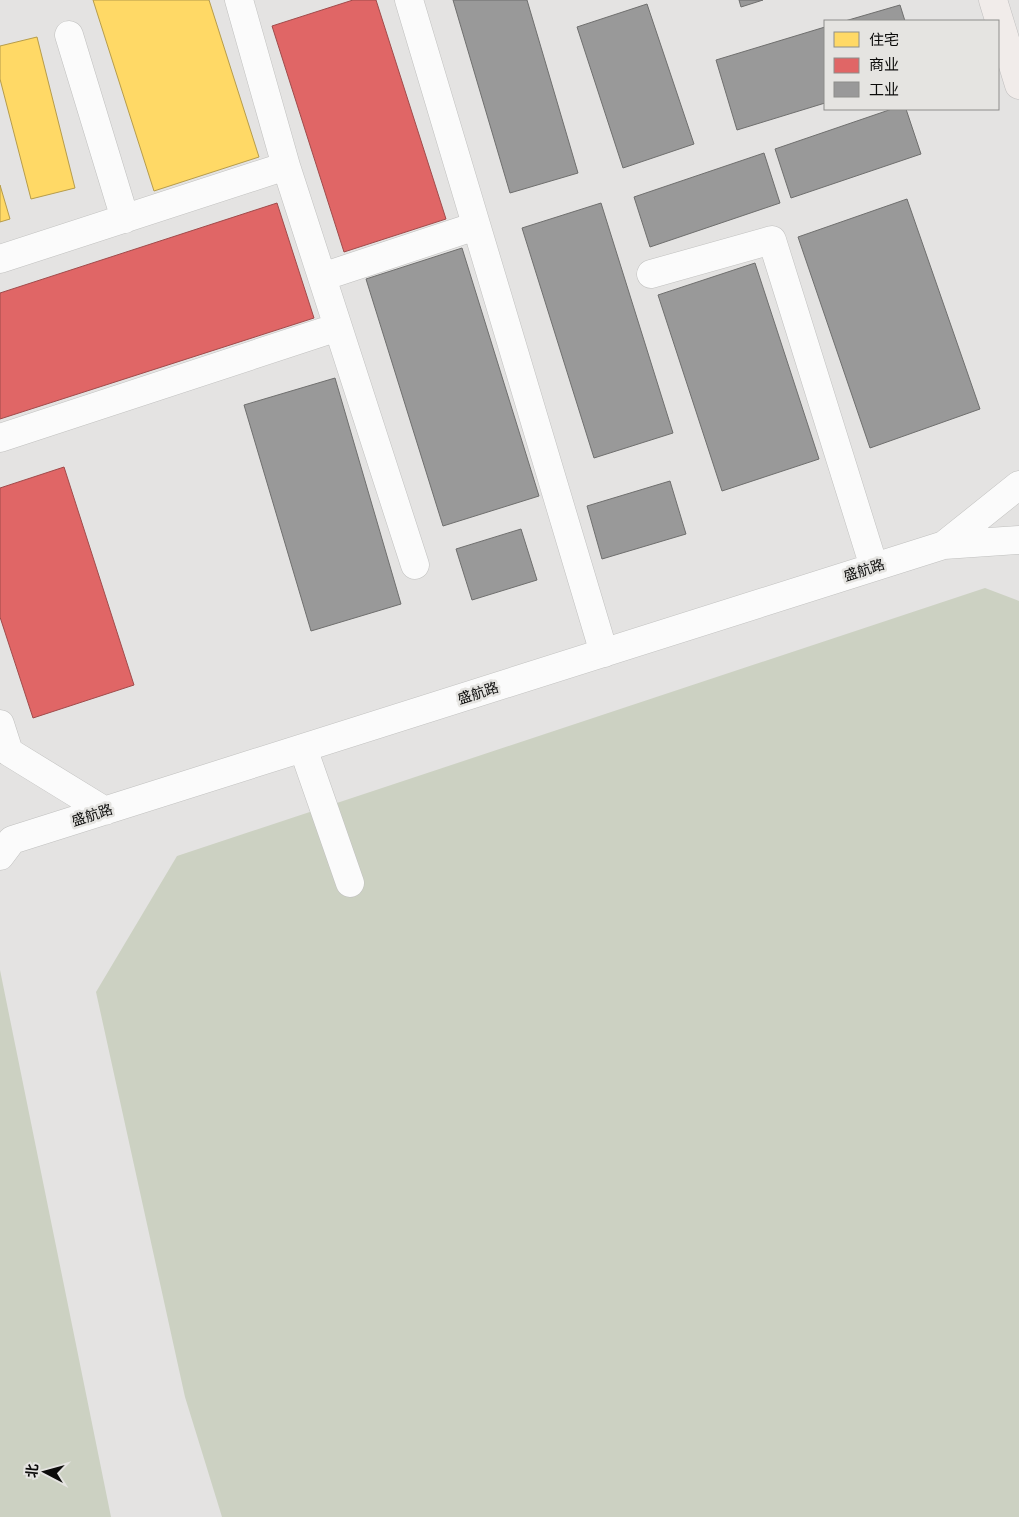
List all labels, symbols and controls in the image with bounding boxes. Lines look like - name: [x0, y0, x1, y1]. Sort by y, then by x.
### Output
- legend: [824, 20, 999, 110]
- text: 住宅: [869, 31, 899, 48]
- text: 商业: [869, 56, 899, 73]
- text: 工业: [869, 81, 899, 98]
- street label: 盛航路: [842, 556, 886, 584]
- street label: 盛航路: [456, 679, 500, 707]
- street label: 盛航路: [70, 801, 114, 829]
- north arrow: [20, 1447, 70, 1497]
- text: 北: [23, 1463, 41, 1478]

